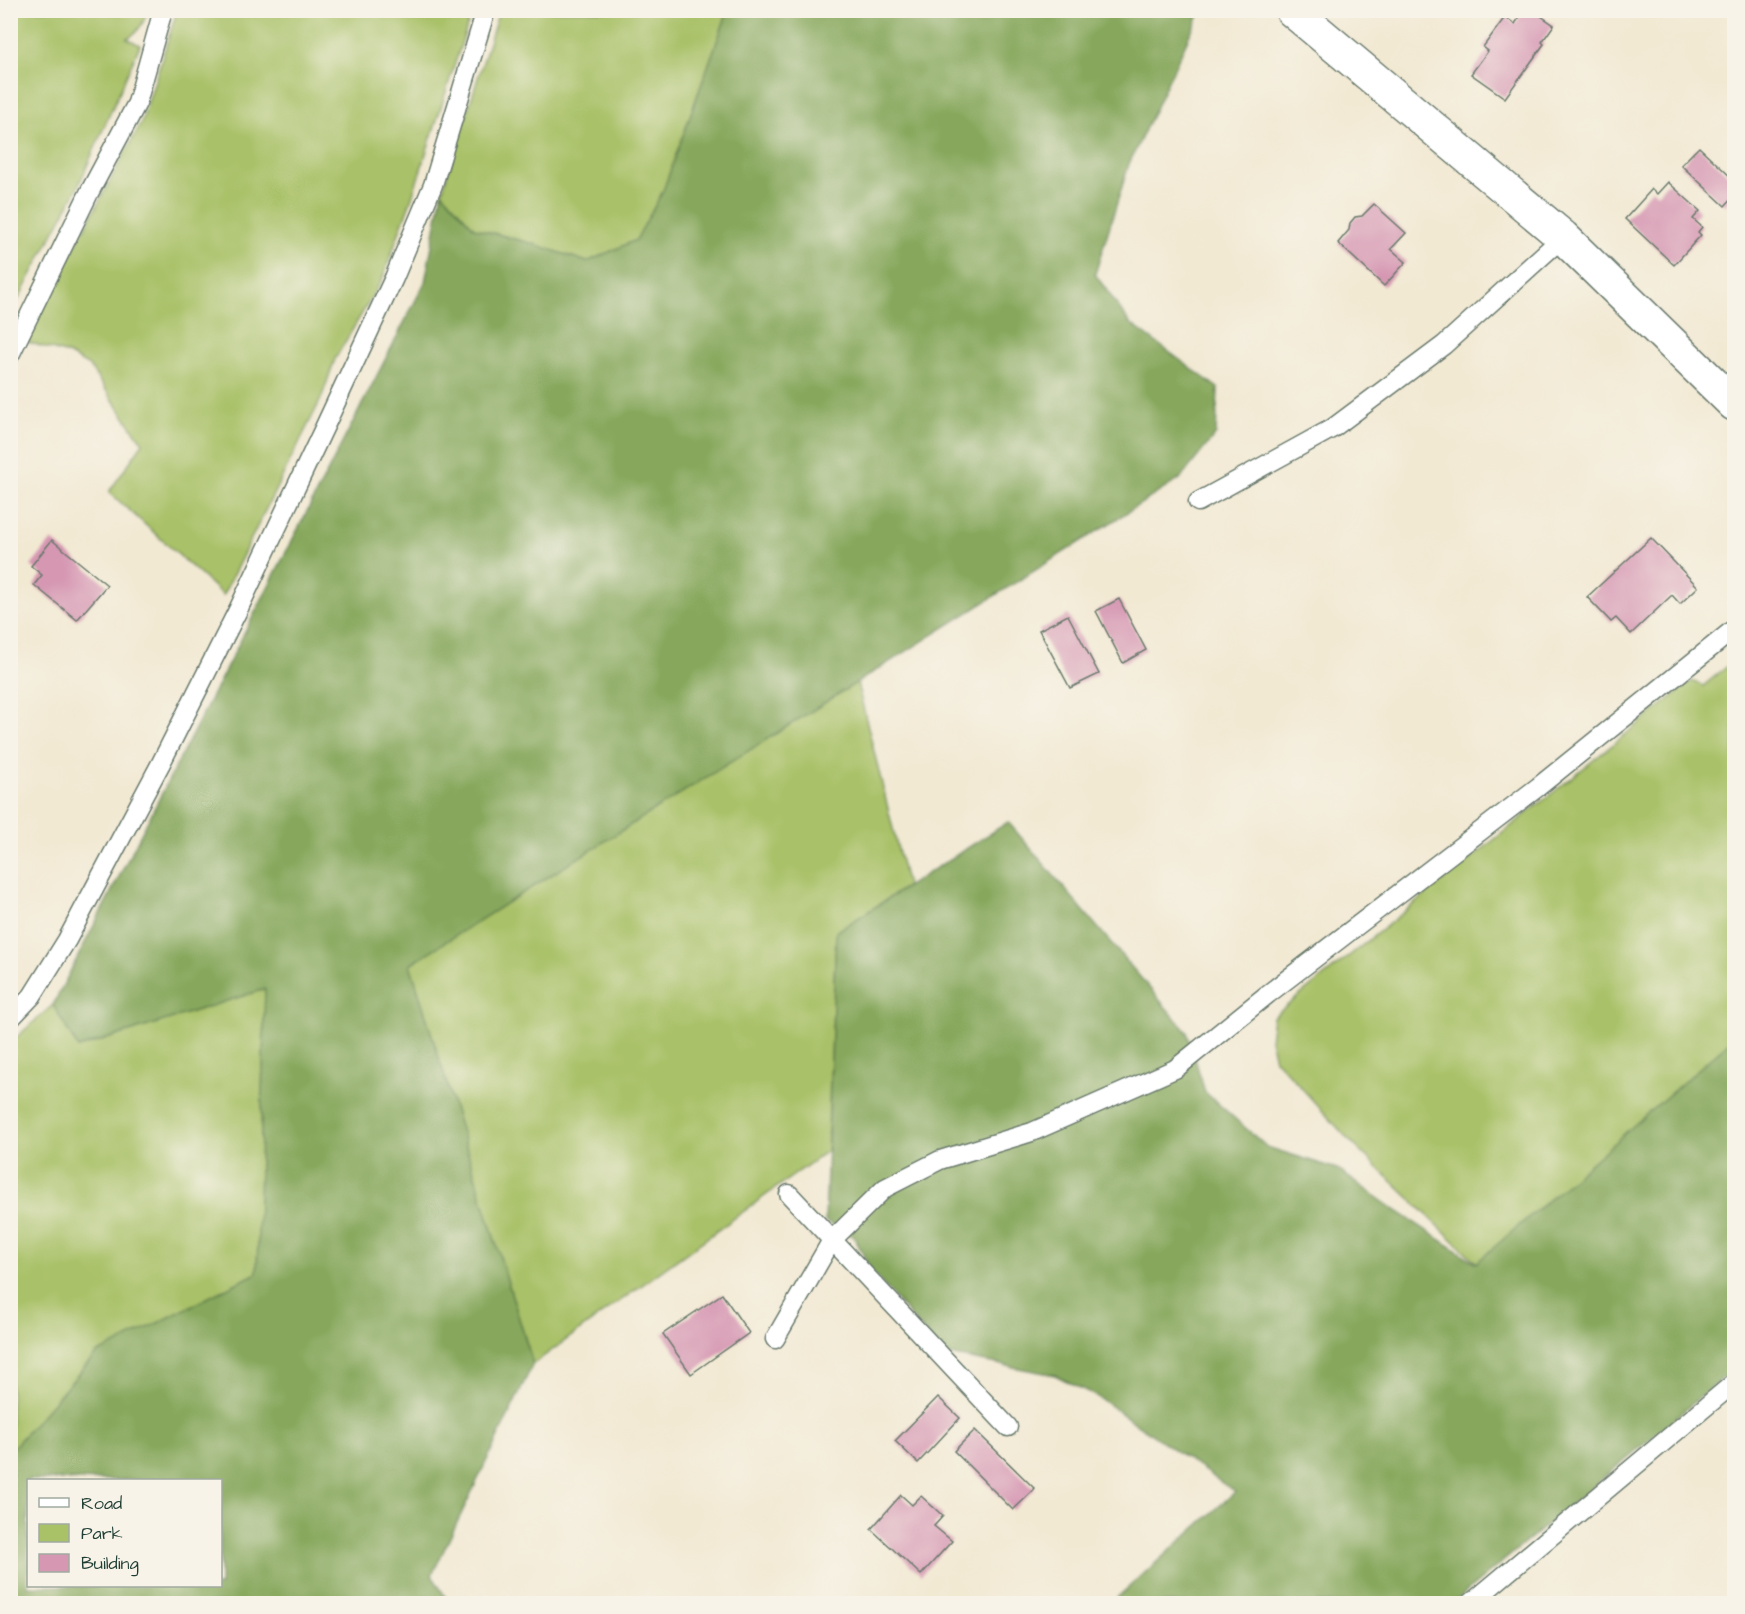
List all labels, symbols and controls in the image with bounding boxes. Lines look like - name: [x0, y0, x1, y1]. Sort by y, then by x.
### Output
- legend: [27, 1479, 222, 1587]
- text: Road: [81, 1491, 122, 1516]
- text: Park: [81, 1521, 123, 1546]
- text: Building: [81, 1551, 139, 1577]

